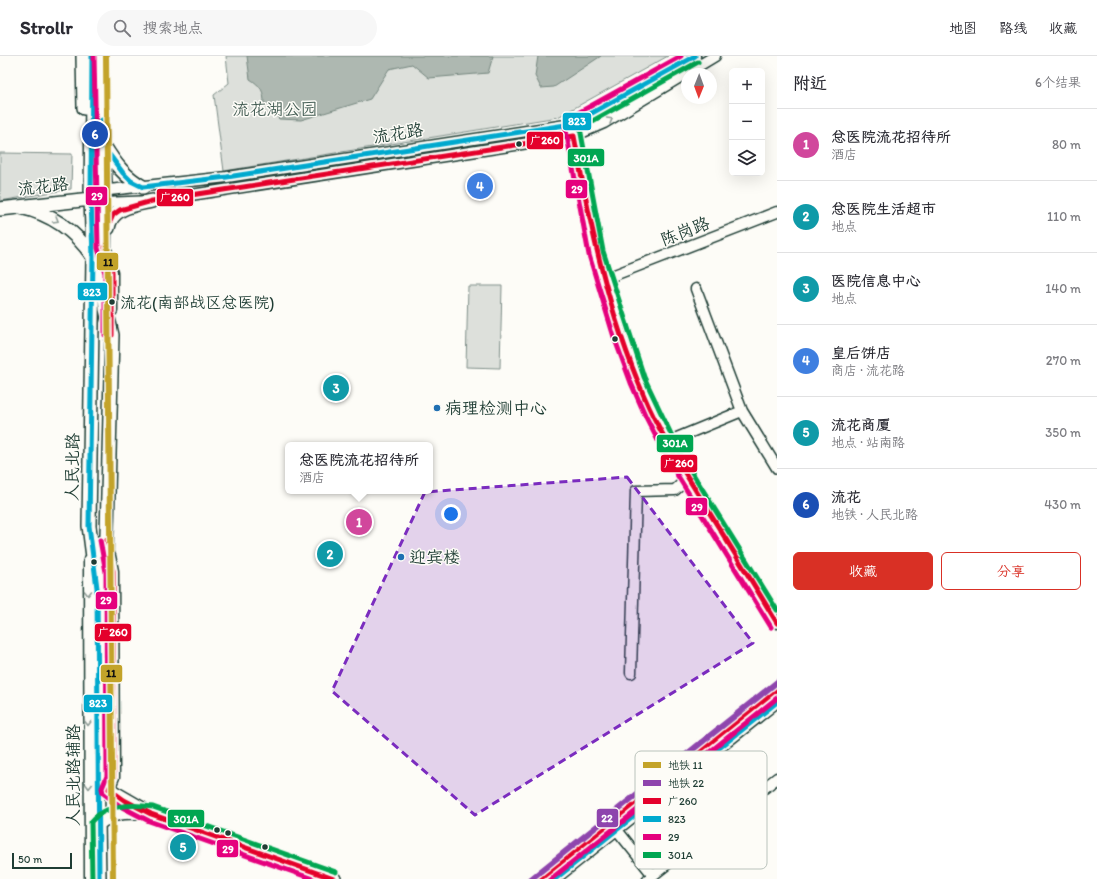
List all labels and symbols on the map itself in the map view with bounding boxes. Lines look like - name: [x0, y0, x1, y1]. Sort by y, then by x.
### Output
- north arrow: [681, 68, 717, 104]
- park label: 流花湖公园: [233, 99, 318, 119]
- line badge: 823: [562, 112, 592, 131]
- text: 823: [568, 115, 586, 128]
- one-way arrow: [606, 118, 613, 125]
- pin: 6: [82, 119, 108, 149]
- street label: 流花路: [371, 119, 425, 147]
- line badge: 广260: [526, 131, 564, 150]
- text: 广260: [530, 134, 560, 147]
- unlabelled marker: [514, 139, 524, 149]
- line badge: 301A: [567, 148, 605, 167]
- text: 301A: [574, 152, 599, 165]
- pin: 4: [467, 171, 493, 201]
- street label: 流花路: [16, 173, 70, 199]
- line badge: 29: [565, 179, 588, 199]
- text: 29: [571, 183, 583, 196]
- line badge: 29: [85, 186, 108, 206]
- line badge: 广260: [156, 188, 194, 207]
- text: 29: [91, 190, 103, 203]
- text: 广260: [160, 191, 190, 204]
- street label: 陈岗路: [658, 213, 712, 249]
- one-way arrow: [52, 215, 59, 223]
- line badge: 11: [96, 252, 119, 271]
- text: 11: [103, 256, 114, 269]
- line badge: 823: [77, 282, 108, 301]
- text: 823: [83, 286, 101, 299]
- place label: 流花(南部战区总医院): [120, 293, 274, 312]
- marker: 流花(南部战区总医院): [107, 297, 117, 307]
- unlabelled marker: [610, 334, 620, 344]
- pin: 3: [323, 373, 349, 403]
- place label: 病理检测中心: [445, 398, 547, 418]
- marker: 病理检测中心: [432, 403, 442, 413]
- street label: 人民北路: [61, 433, 83, 501]
- line badge: 301A: [656, 434, 694, 453]
- text: 301A: [663, 437, 688, 450]
- line badge: 广260: [660, 454, 698, 473]
- text: 广260: [664, 457, 694, 470]
- line badge: 29: [685, 497, 708, 516]
- text: 29: [691, 501, 703, 514]
- your location: [441, 504, 461, 524]
- pin: 1: [346, 507, 372, 537]
- pin: 2: [317, 539, 343, 569]
- place label: 迎宾楼: [409, 547, 460, 567]
- marker: 迎宾楼: [396, 552, 406, 562]
- unlabelled marker: [89, 557, 99, 567]
- one-way arrow: [84, 590, 92, 596]
- line badge: 29: [95, 591, 118, 610]
- text: 29: [100, 594, 112, 607]
- line badge: 广260: [94, 623, 132, 642]
- text: 广260: [98, 626, 128, 639]
- line badge: 11: [100, 664, 123, 683]
- text: 11: [106, 667, 117, 680]
- line badge: 823: [83, 694, 113, 713]
- text: 823: [89, 697, 107, 710]
- one-way arrow: [84, 720, 92, 726]
- street label: 人民北路辅路: [63, 724, 83, 826]
- legend: [635, 751, 767, 869]
- text: 地铁 11: [668, 759, 703, 772]
- text: 地铁 22: [668, 777, 704, 790]
- one-way arrow: [85, 783, 93, 789]
- text: 广260: [668, 795, 698, 808]
- line badge: 22: [596, 808, 619, 828]
- line badge: 301A: [167, 809, 205, 828]
- text: 22: [601, 812, 613, 825]
- text: 301A: [174, 813, 199, 826]
- text: 823: [668, 813, 686, 826]
- unlabelled marker: [212, 825, 222, 835]
- unlabelled marker: [223, 828, 233, 838]
- text: 29: [668, 831, 680, 844]
- pin: 5: [170, 832, 196, 862]
- line badge: 29: [216, 839, 239, 858]
- unlabelled marker: [260, 842, 270, 852]
- text: 29: [222, 843, 234, 856]
- text: 301A: [668, 849, 693, 862]
- scale bar: [12, 851, 72, 870]

